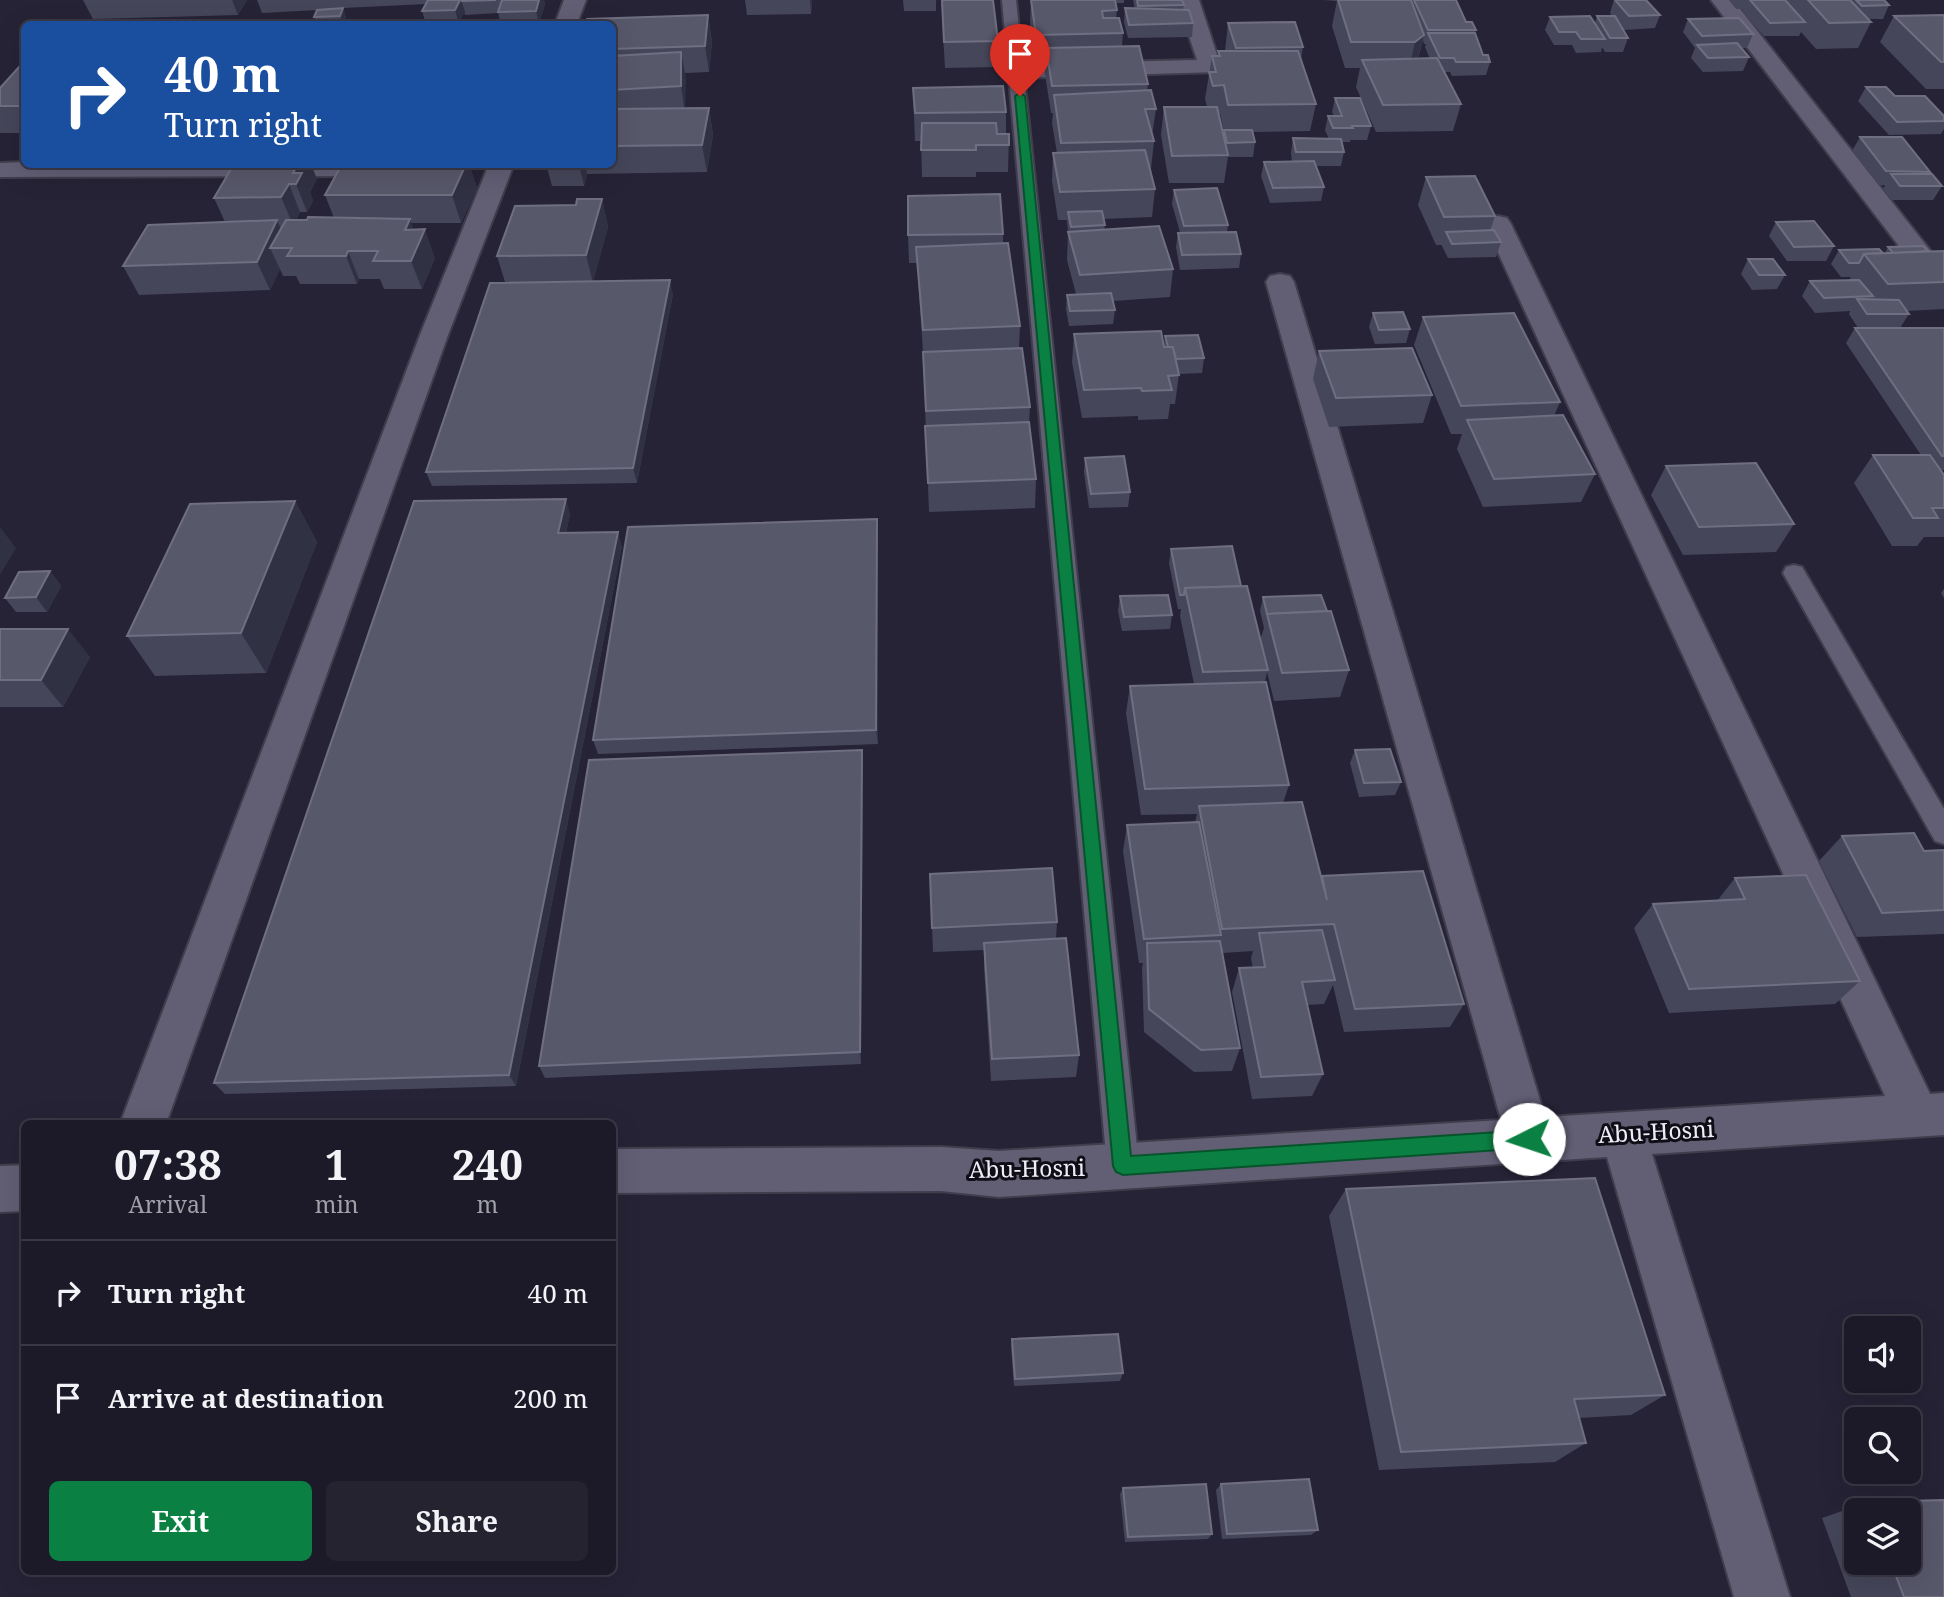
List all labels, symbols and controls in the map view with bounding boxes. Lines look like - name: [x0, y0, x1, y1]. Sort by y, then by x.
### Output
- pin: [990, 24, 1050, 96]
- icon: arrive: [1001, 35, 1039, 73]
- text: 40 m: [164, 40, 280, 106]
- icon: right: [49, 49, 140, 140]
- text: Turn right: [164, 103, 322, 146]
- position arrow: [1492, 1102, 1566, 1176]
- street label: Abu-Hosni: [1597, 1112, 1715, 1150]
- text: 07:38: [114, 1135, 222, 1192]
- text: 1: [325, 1135, 349, 1192]
- text: 240: [452, 1135, 523, 1192]
- street label: Abu-Hosni: [969, 1151, 1086, 1185]
- text: Arrival: [129, 1188, 207, 1220]
- text: min: [315, 1188, 359, 1220]
- text: m: [476, 1188, 498, 1220]
- icon: right: [49, 1274, 87, 1312]
- text: Turn right: [108, 1275, 245, 1311]
- text: 40 m: [528, 1275, 588, 1311]
- map controls: [1844, 1316, 1921, 1575]
- button: sound: [1844, 1316, 1921, 1393]
- icon: arrive: [49, 1379, 87, 1417]
- text: Arrive at destination: [108, 1380, 384, 1416]
- text: 200 m: [513, 1380, 588, 1416]
- button: search: [1844, 1407, 1921, 1484]
- button: Exit: [49, 1481, 312, 1561]
- button: Share: [326, 1481, 588, 1561]
- button: layers: [1844, 1498, 1921, 1575]

